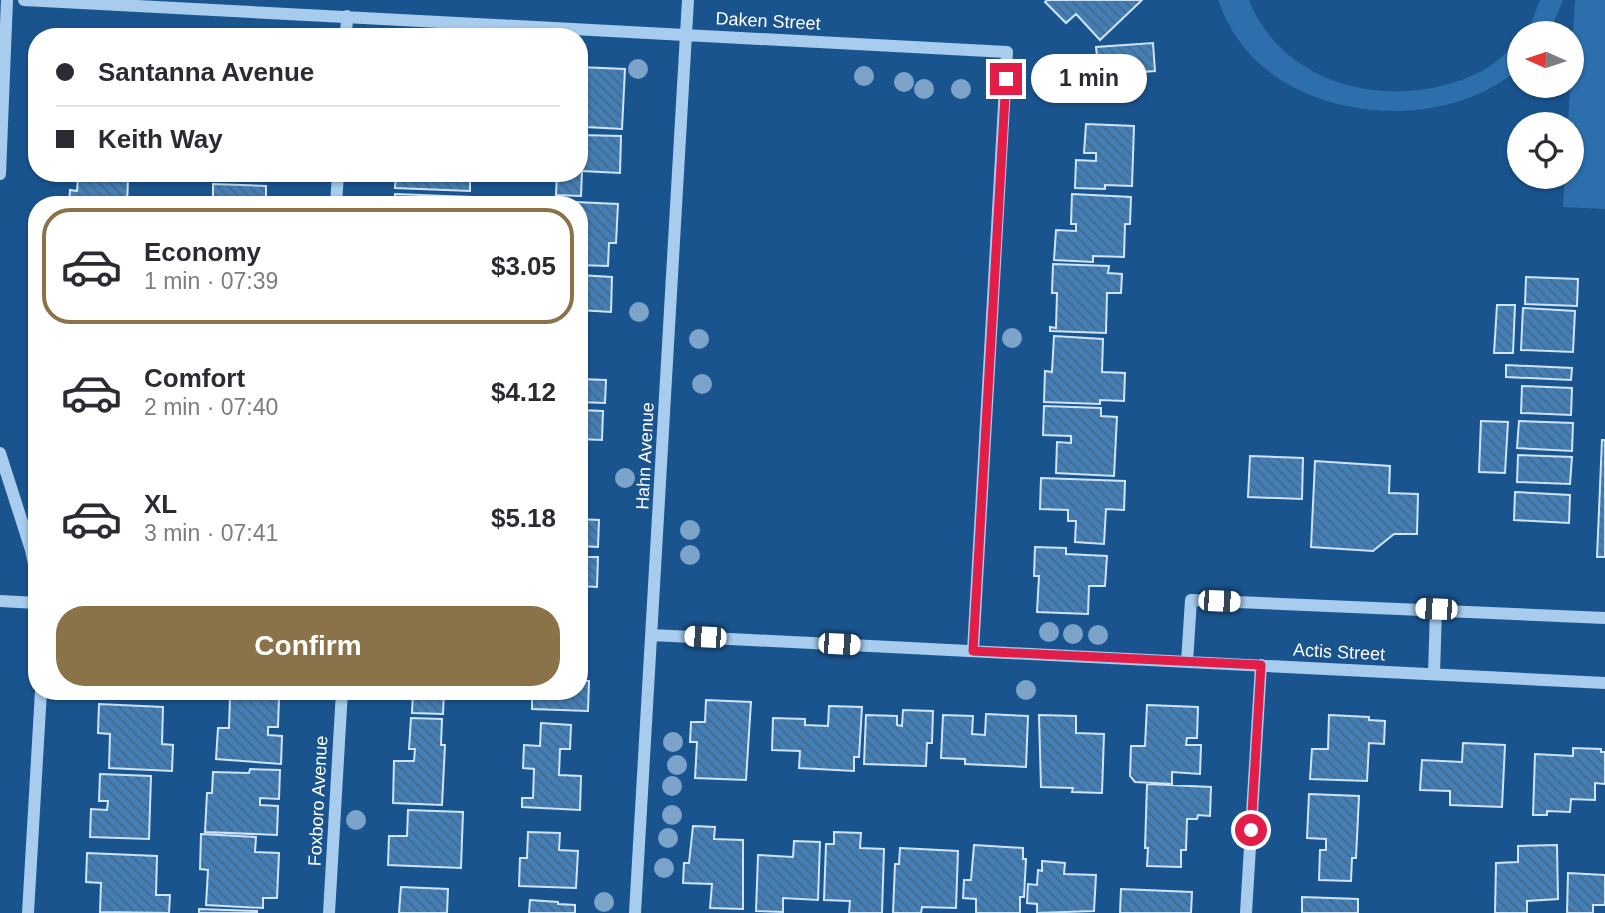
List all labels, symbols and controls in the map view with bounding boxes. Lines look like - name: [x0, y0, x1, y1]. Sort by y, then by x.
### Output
- street label: Daken Street: [715, 8, 821, 34]
- north arrow: [1507, 21, 1584, 98]
- map controls: [1507, 21, 1584, 189]
- callout: 1 min: [1030, 55, 1146, 104]
- text: Santanna Avenue: [98, 57, 314, 87]
- route end: [990, 63, 1022, 95]
- text: 1 min: [1059, 65, 1119, 91]
- button: locate: [1507, 112, 1584, 189]
- text: Keith Way: [98, 124, 223, 154]
- icon: car: [60, 235, 123, 298]
- text: Economy: [144, 237, 261, 267]
- text: $3.05: [491, 251, 556, 281]
- text: 1 min · 07:39: [144, 268, 278, 294]
- icon: car: [60, 361, 123, 424]
- text: Comfort: [144, 363, 245, 393]
- text: $4.12: [491, 377, 556, 407]
- text: 2 min · 07:40: [144, 394, 278, 420]
- street label: Hahn Avenue: [632, 402, 658, 510]
- icon: car: [60, 487, 123, 550]
- text: XL: [144, 489, 177, 519]
- text: $5.18: [491, 503, 556, 533]
- text: 3 min · 07:41: [144, 520, 278, 546]
- car: [1198, 590, 1241, 612]
- car: [1415, 598, 1458, 620]
- button: Confirm: [56, 606, 560, 686]
- car: [684, 625, 727, 649]
- car: [818, 632, 861, 656]
- street label: Actis Street: [1293, 640, 1385, 664]
- street label: Foxboro Avenue: [305, 735, 331, 867]
- route start: [1235, 814, 1267, 846]

